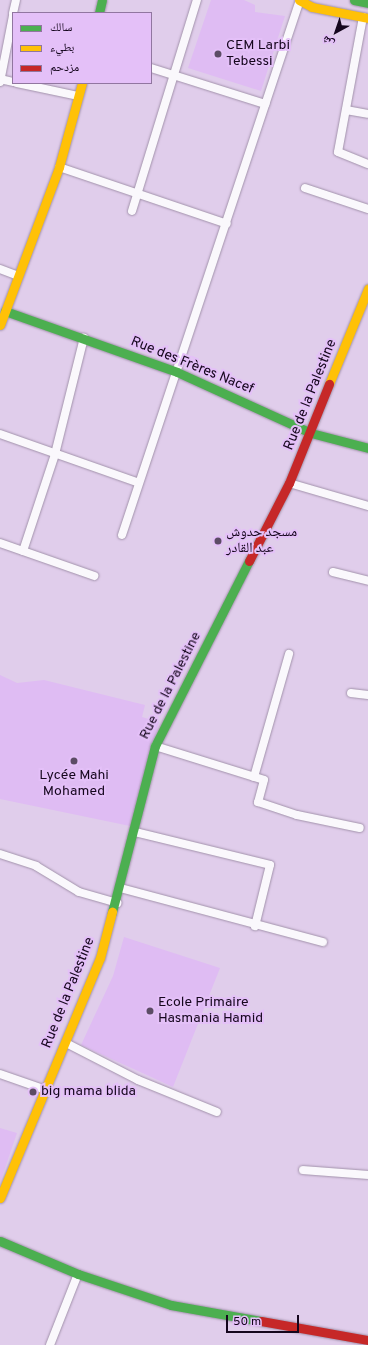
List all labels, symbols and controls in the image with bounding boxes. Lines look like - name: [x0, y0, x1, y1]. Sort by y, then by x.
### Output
- legend: [12, 12, 152, 84]
- north arrow: [316, 12, 356, 52]
- text: سالك: [50, 20, 72, 36]
- text: ش: [319, 32, 337, 50]
- place label: CEM Larbi Tebessi: [226, 38, 290, 70]
- text: بطيء: [50, 40, 74, 56]
- marker: CEM Larbi Tebessi: [213, 49, 223, 59]
- text: مزدحم: [50, 60, 79, 76]
- street label: Rue des Frères Nacef: [128, 334, 256, 398]
- street label: Rue de la Palestine: [281, 337, 341, 453]
- place label: مسجد حدوش عبد القادر: [226, 525, 297, 558]
- marker: مسجد حدوش عبد القادر: [213, 536, 223, 546]
- street label: Rue de la Palestine: [137, 629, 205, 743]
- marker: Lycée Mahi Mohamed: [69, 756, 79, 766]
- place label: Lycée Mahi Mohamed: [39, 768, 109, 800]
- street label: Rue de la Palestine: [39, 935, 99, 1051]
- place label: Ecole Primaire Hasmania Hamid: [158, 995, 263, 1028]
- marker: Ecole Primaire Hasmania Hamid: [145, 1006, 155, 1016]
- place label: big mama blida: [41, 1084, 136, 1100]
- marker: big mama blida: [28, 1087, 38, 1097]
- scale bar: [228, 1307, 301, 1333]
- text: 50 m: [233, 1314, 261, 1330]

